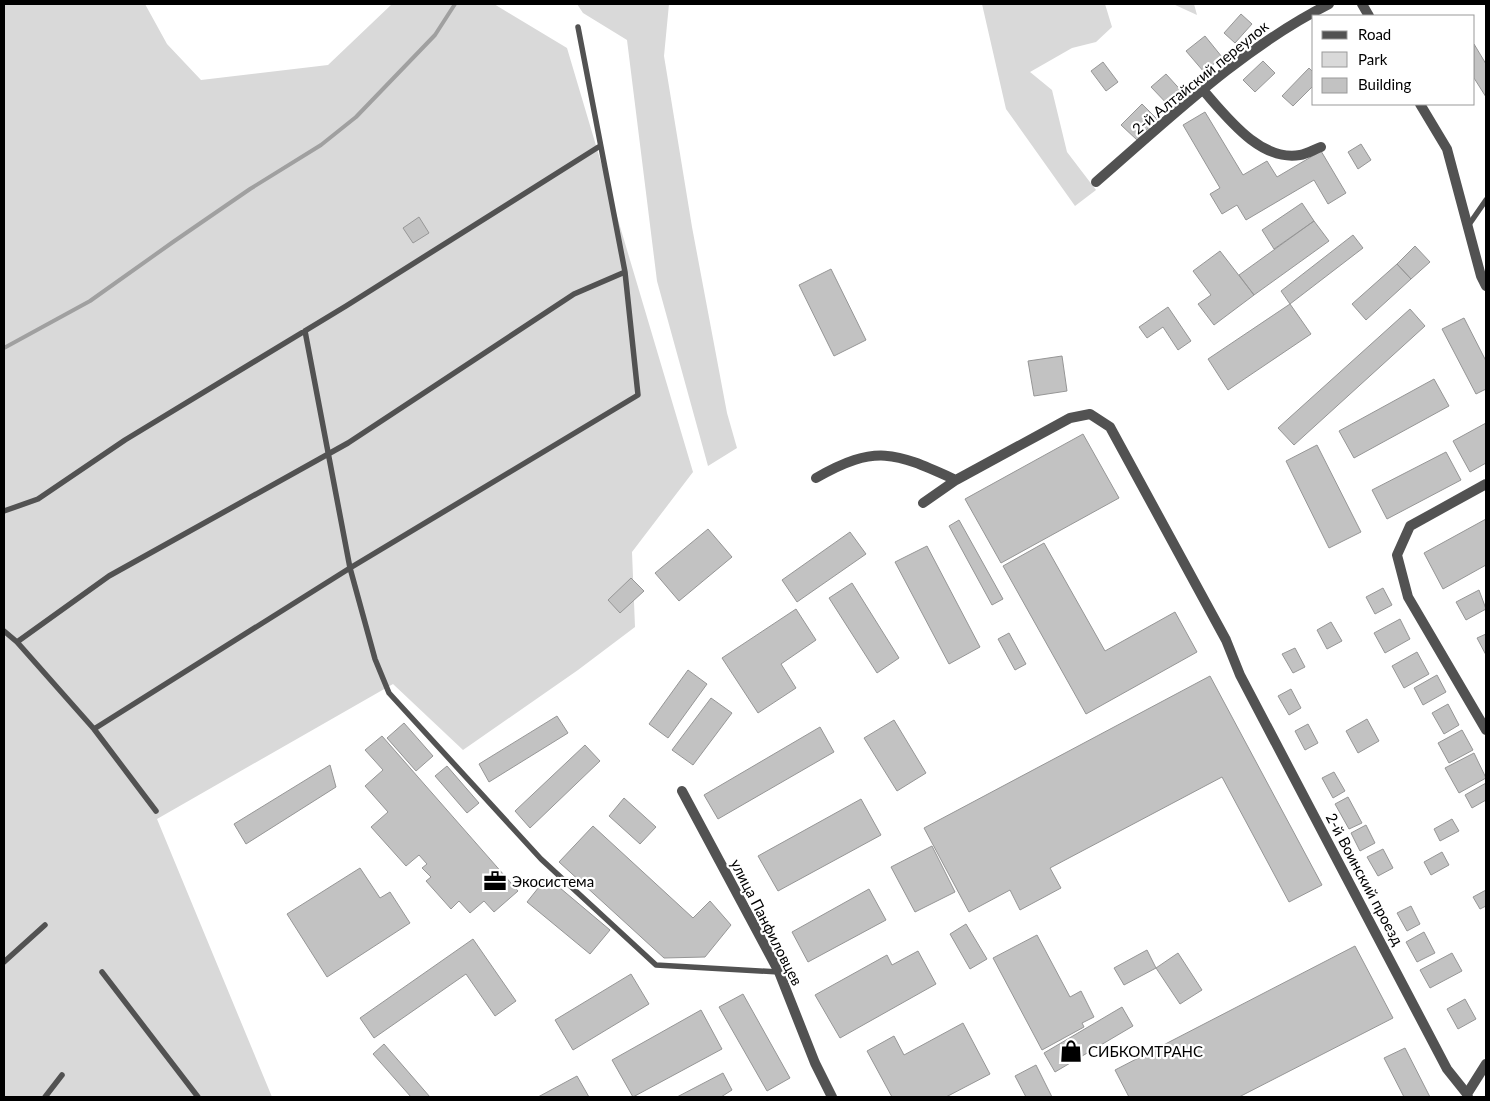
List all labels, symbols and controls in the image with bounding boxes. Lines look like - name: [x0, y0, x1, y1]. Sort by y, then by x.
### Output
- legend: [1312, 15, 1475, 105]
- street label: 2-й Алтайский переулок: [1128, 16, 1272, 137]
- text: Road: [1358, 25, 1391, 43]
- text: Park: [1358, 50, 1388, 68]
- text: Building: [1358, 75, 1411, 93]
- street label: 2-й Воинский проезд: [1323, 810, 1407, 948]
- street label: улица Панфиловцев: [727, 856, 807, 988]
- office icon: Экосистема: [482, 868, 508, 894]
- place label: Экосистема: [512, 872, 594, 890]
- shop icon: СИБКОМТРАНС: [1058, 1038, 1084, 1064]
- place label: СИБКОМТРАНС: [1088, 1042, 1203, 1060]

